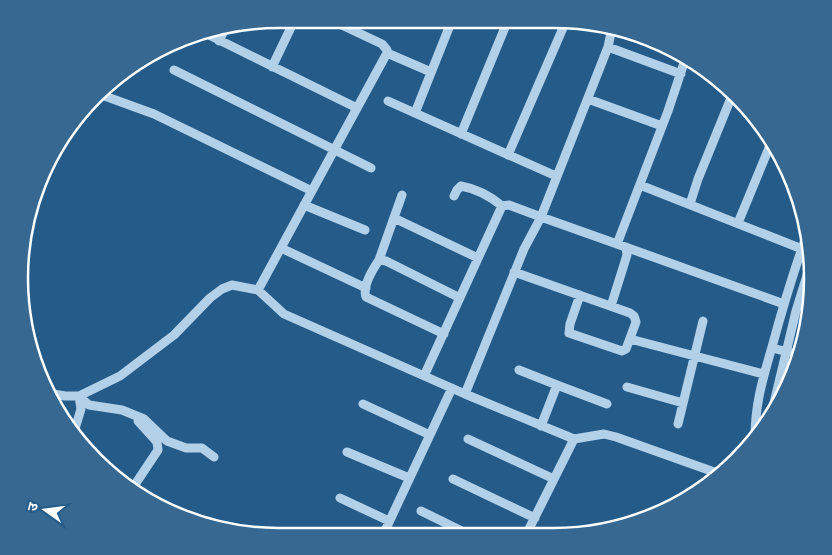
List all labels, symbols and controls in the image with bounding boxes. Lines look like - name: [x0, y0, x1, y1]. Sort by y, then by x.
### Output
- north arrow: [20, 485, 70, 535]
- text: उ: [23, 500, 42, 513]

